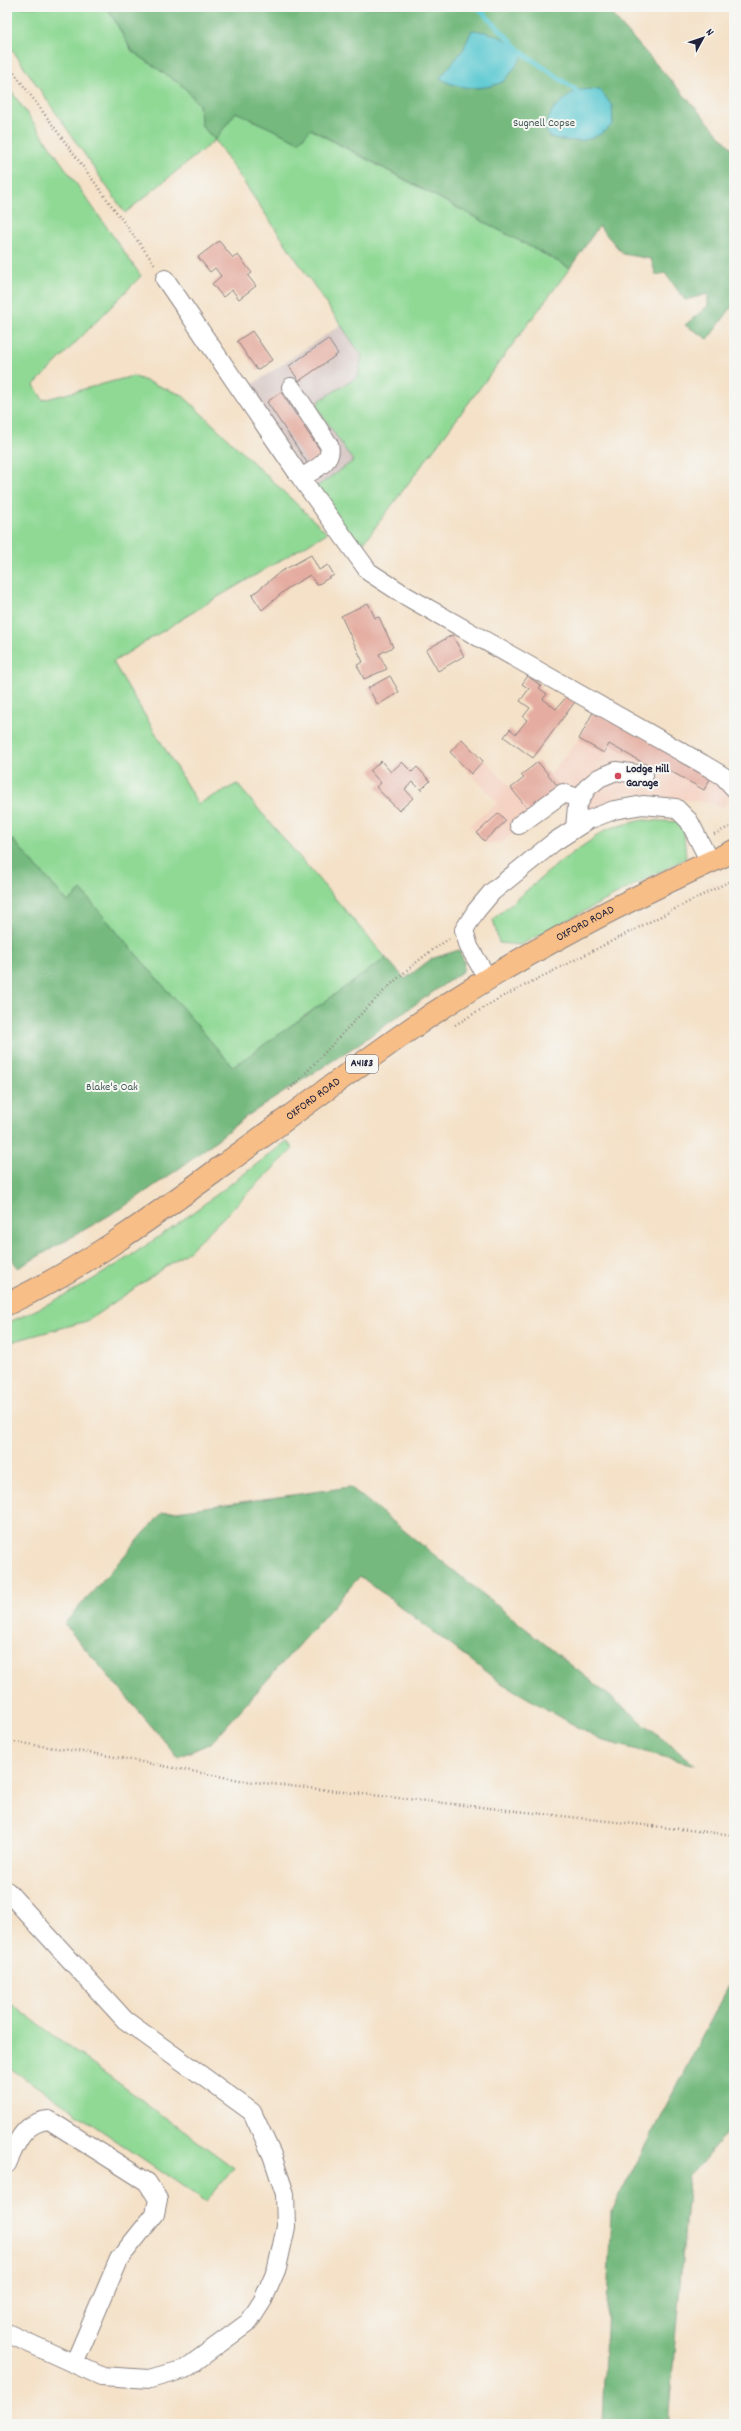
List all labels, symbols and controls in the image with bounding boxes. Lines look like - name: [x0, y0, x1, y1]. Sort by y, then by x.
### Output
- north arrow: [683, 18, 723, 58]
- text: N: [701, 26, 717, 41]
- park label: Sugnell Copse: [513, 115, 575, 132]
- place label: Lodge Hill Garage: [626, 761, 669, 792]
- marker: Lodge Hill Garage: [613, 771, 623, 781]
- street label: OXFORD ROAD: [553, 901, 617, 946]
- road number: A4183: [346, 1055, 378, 1073]
- street label: OXFORD ROAD: [282, 1073, 344, 1125]
- park label: Blake's Oak: [86, 1079, 138, 1096]

